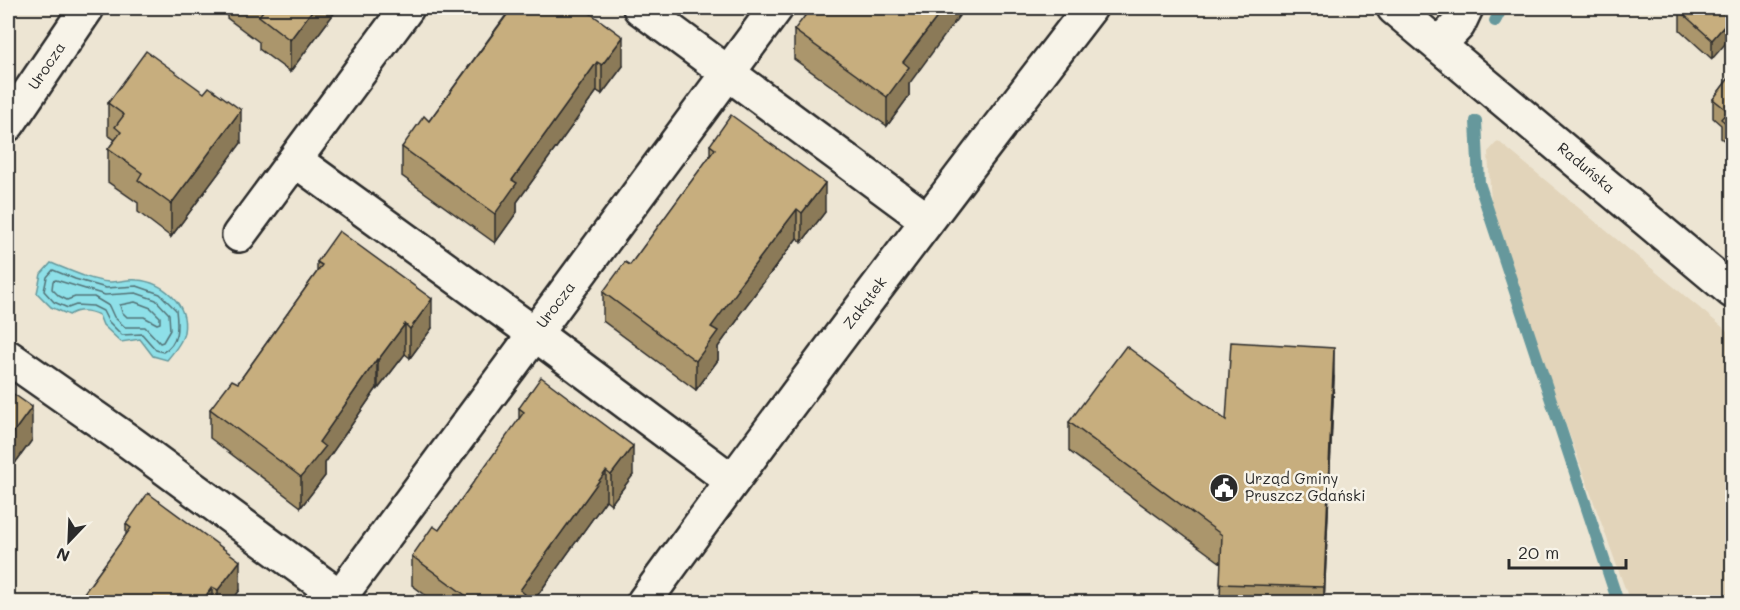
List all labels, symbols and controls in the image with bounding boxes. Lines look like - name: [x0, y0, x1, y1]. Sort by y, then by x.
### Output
- street label: Urocza: [23, 38, 69, 93]
- street label: Raduńska: [1554, 137, 1620, 197]
- street label: Zakątek: [838, 272, 890, 333]
- street label: Urocza: [531, 277, 579, 332]
- place label: Urząd Gminy Pruszcz Gdański: [1245, 468, 1366, 505]
- public building icon: Urząd Gminy Pruszcz Gdański: [1208, 472, 1240, 504]
- north arrow: [39, 511, 99, 571]
- scale bar: [1509, 532, 1626, 570]
- text: 20 m: [1518, 540, 1559, 564]
- text: N: [53, 543, 73, 567]

